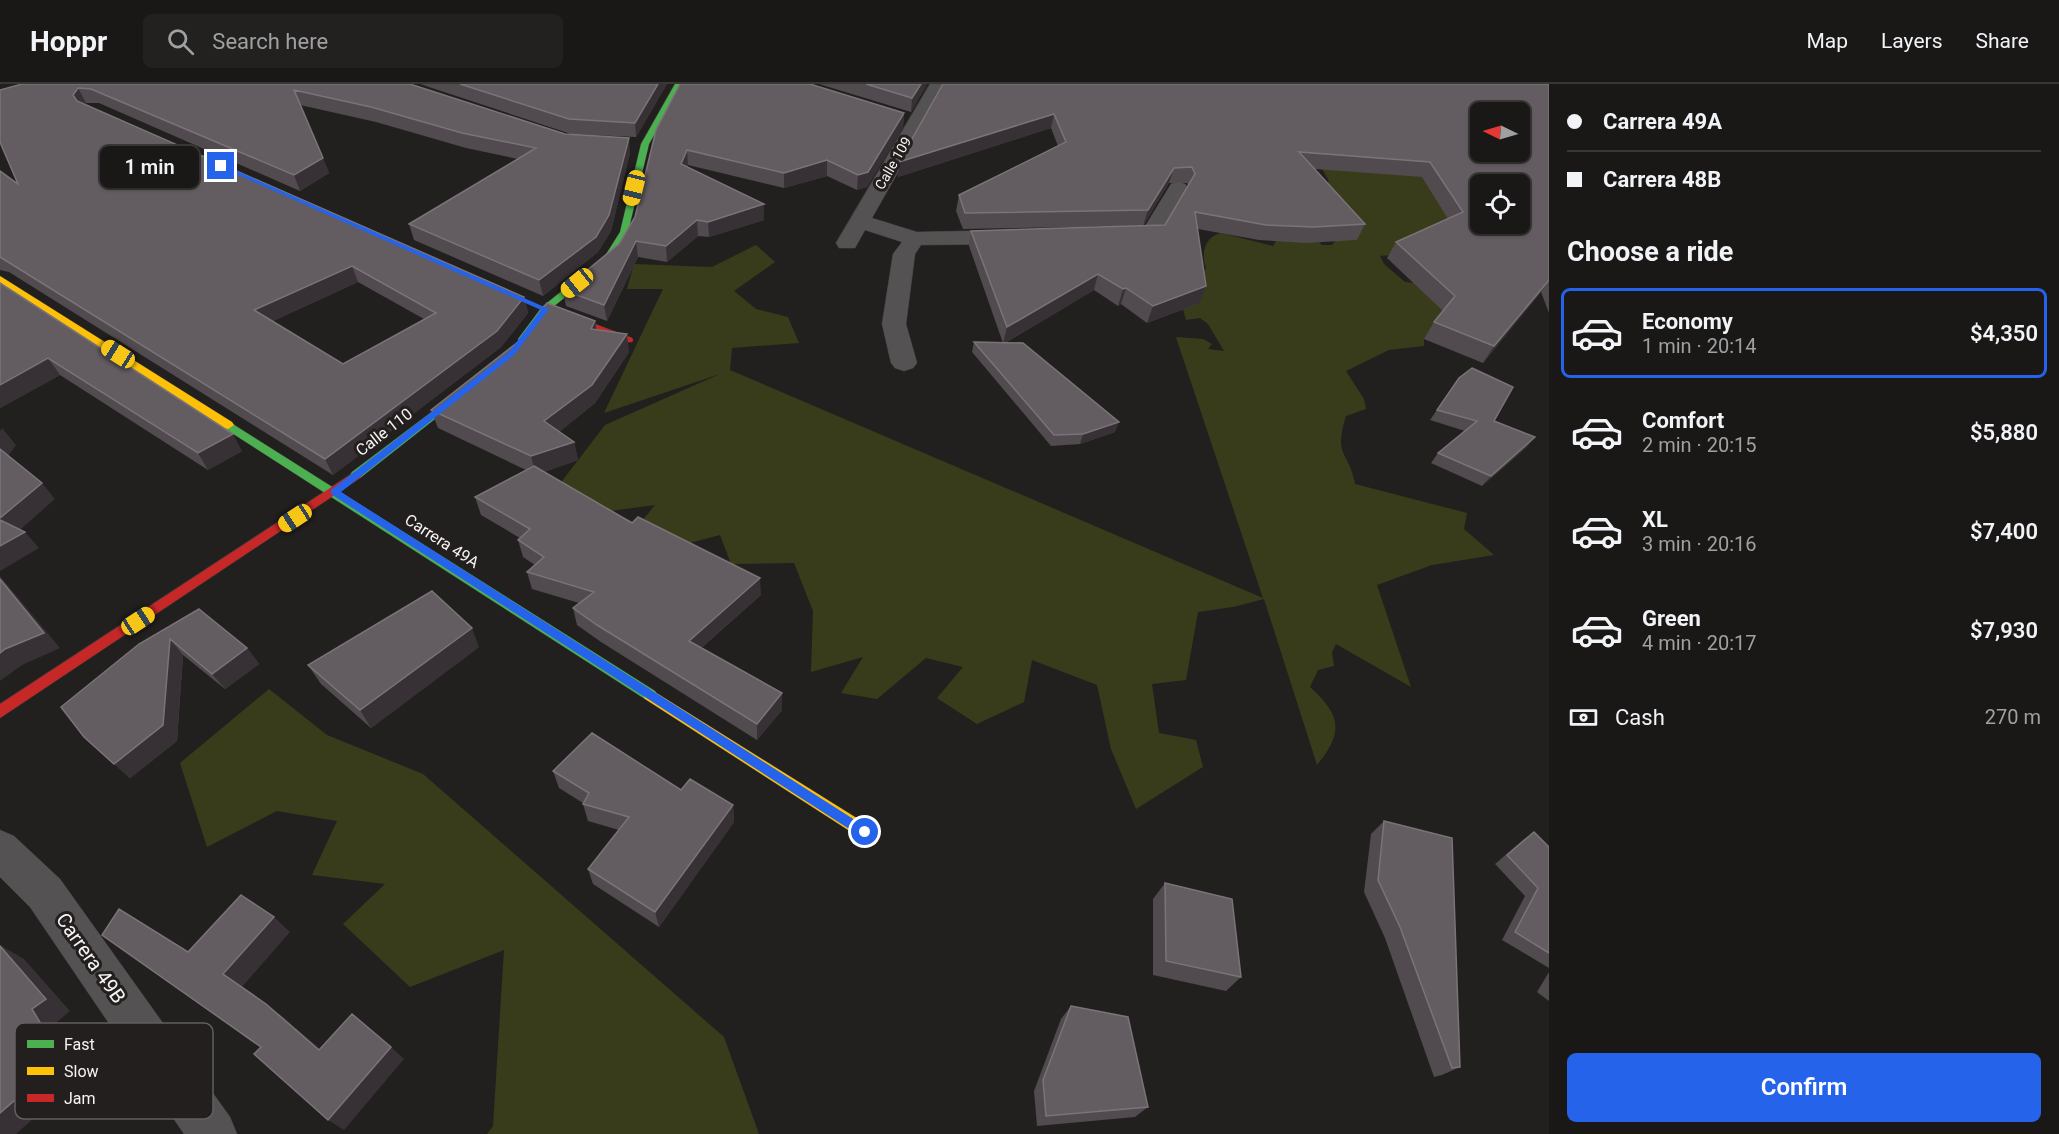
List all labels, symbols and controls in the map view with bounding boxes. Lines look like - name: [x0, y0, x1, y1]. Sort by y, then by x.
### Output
- search box: [143, 14, 563, 68]
- text: Hoppr: [30, 25, 107, 58]
- icon: search: [164, 25, 197, 58]
- text: Search here: [212, 29, 328, 54]
- text: Map: [1806, 29, 1848, 53]
- text: Layers: [1881, 29, 1942, 53]
- text: Share: [1975, 29, 2029, 53]
- north arrow: [1470, 102, 1530, 162]
- map controls: [1470, 102, 1530, 234]
- text: Carrera 49A: [1603, 109, 1722, 134]
- street label: Calle 109: [872, 134, 914, 192]
- callout: 1 min: [101, 145, 200, 187]
- route end: [207, 152, 234, 179]
- text: 1 min: [124, 155, 175, 179]
- text: Carrera 48B: [1603, 167, 1721, 192]
- car: [621, 168, 647, 208]
- button: locate: [1470, 174, 1530, 234]
- text: Choose a ride: [1567, 236, 1733, 268]
- car: [557, 265, 597, 301]
- icon: car: [1570, 306, 1624, 360]
- text: Economy: [1642, 309, 1733, 334]
- text: $4,350: [1970, 321, 2038, 346]
- text: 1 min · 20:14: [1642, 334, 1757, 358]
- car: [98, 337, 138, 371]
- street label: Calle 110: [352, 404, 416, 460]
- icon: car: [1570, 405, 1624, 459]
- text: Comfort: [1642, 408, 1724, 433]
- text: $5,880: [1970, 420, 2038, 445]
- text: 2 min · 20:15: [1642, 433, 1757, 457]
- car: [275, 501, 315, 535]
- icon: car: [1570, 504, 1624, 558]
- text: XL: [1642, 507, 1668, 532]
- street label: Carrera 49A: [401, 510, 483, 572]
- text: $7,400: [1970, 519, 2038, 544]
- text: 3 min · 20:16: [1642, 532, 1757, 556]
- icon: car: [1570, 603, 1624, 657]
- car: [118, 604, 158, 638]
- text: Green: [1642, 606, 1701, 631]
- text: $7,930: [1970, 618, 2038, 643]
- text: 4 min · 20:17: [1642, 631, 1757, 655]
- icon: cash: [1567, 701, 1600, 734]
- text: Cash: [1615, 705, 1665, 730]
- text: 270 m: [1985, 705, 2041, 729]
- route start: [851, 818, 878, 845]
- street label: Carrera 49B: [51, 908, 131, 1008]
- legend: [15, 1023, 213, 1119]
- text: Fast: [64, 1035, 95, 1054]
- button: Confirm: [1567, 1053, 2041, 1122]
- text: Slow: [64, 1062, 99, 1081]
- text: Jam: [64, 1089, 96, 1108]

